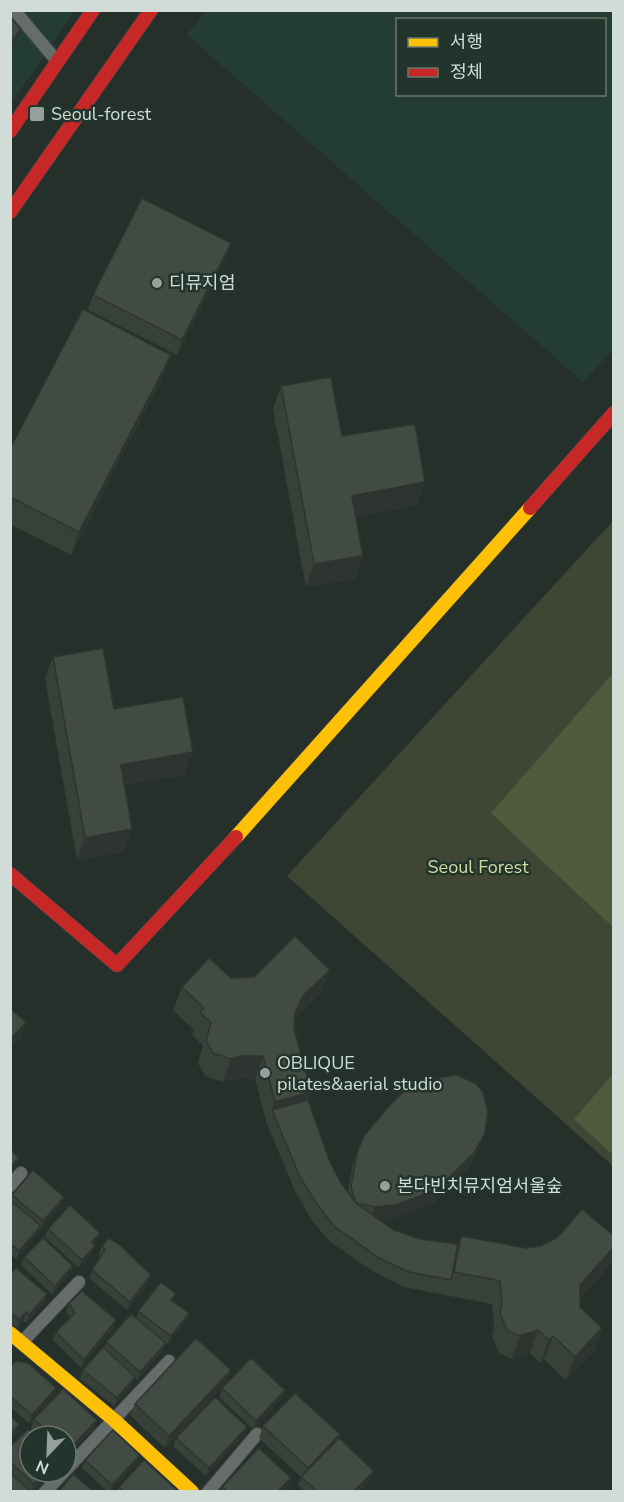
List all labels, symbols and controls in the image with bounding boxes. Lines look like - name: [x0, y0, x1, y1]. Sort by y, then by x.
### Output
- legend: [396, 18, 606, 96]
- text: 서행: [450, 30, 483, 54]
- text: 정체: [450, 60, 483, 84]
- place label: Seoul-forest: [51, 102, 152, 126]
- marker: Seoul-forest: [28, 105, 46, 123]
- place label: 디뮤지엄: [169, 271, 235, 295]
- marker: 디뮤지엄: [150, 276, 164, 290]
- park label: Seoul Forest: [427, 855, 529, 879]
- place label: OBLIQUE pilates&aerial studio: [277, 1051, 442, 1096]
- marker: OBLIQUE pilates&aerial studio: [258, 1066, 272, 1080]
- place label: 본다빈치뮤지엄서울숲: [397, 1174, 563, 1198]
- marker: 본다빈치뮤지엄서울숲: [378, 1179, 392, 1193]
- north arrow: [18, 1424, 78, 1484]
- text: N: [33, 1454, 52, 1479]

